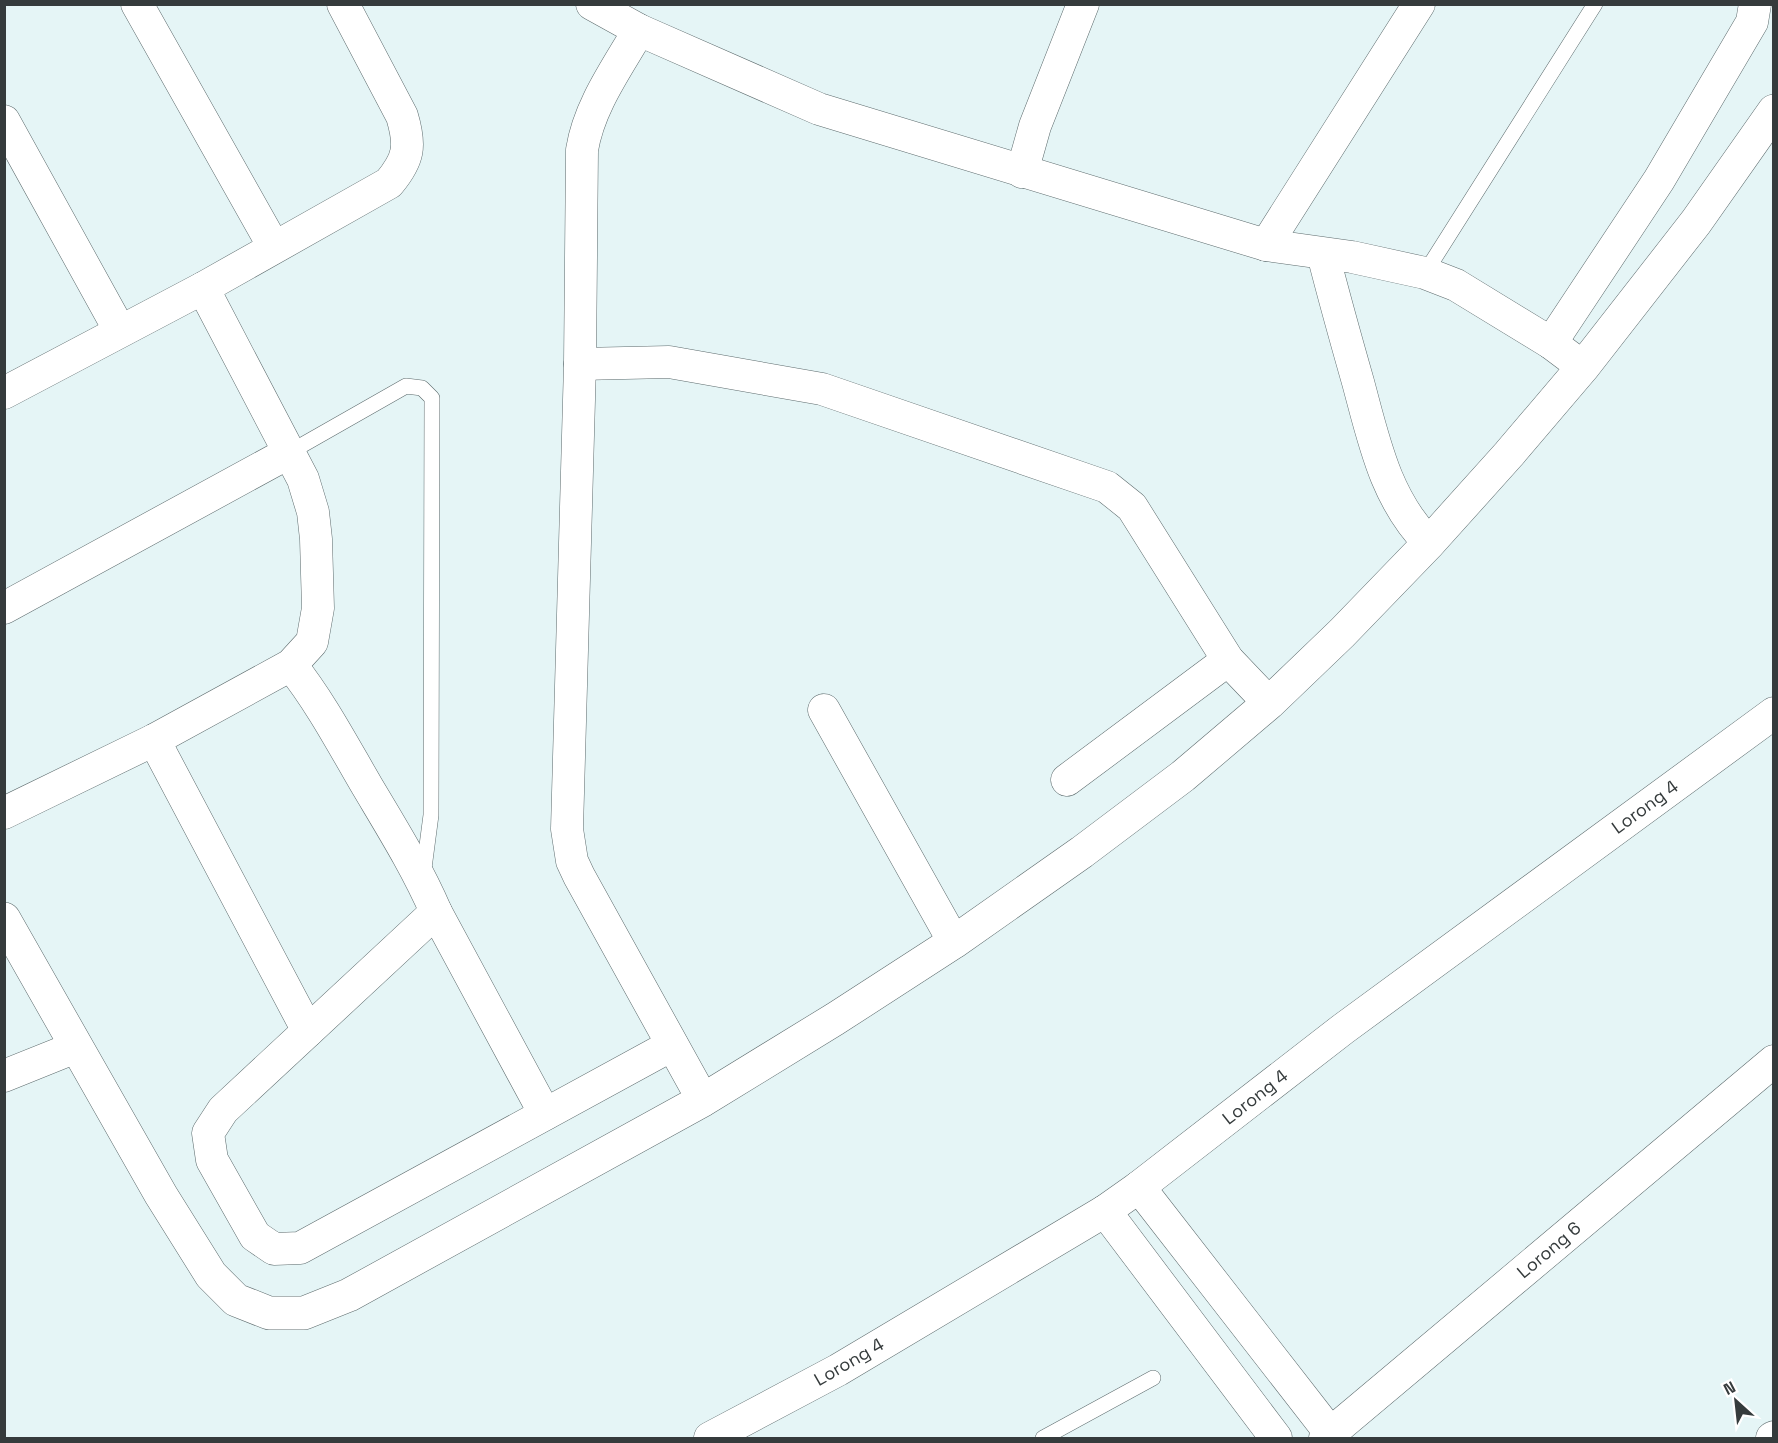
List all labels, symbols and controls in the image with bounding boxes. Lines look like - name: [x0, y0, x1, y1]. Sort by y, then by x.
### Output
- street label: Lorong 4: [1607, 775, 1683, 839]
- street label: Lorong 4: [1217, 1064, 1292, 1129]
- street label: Lorong 6: [1512, 1216, 1585, 1283]
- street label: Lorong 4: [810, 1332, 888, 1391]
- north arrow: [1706, 1371, 1766, 1431]
- text: N: [1720, 1376, 1739, 1400]

